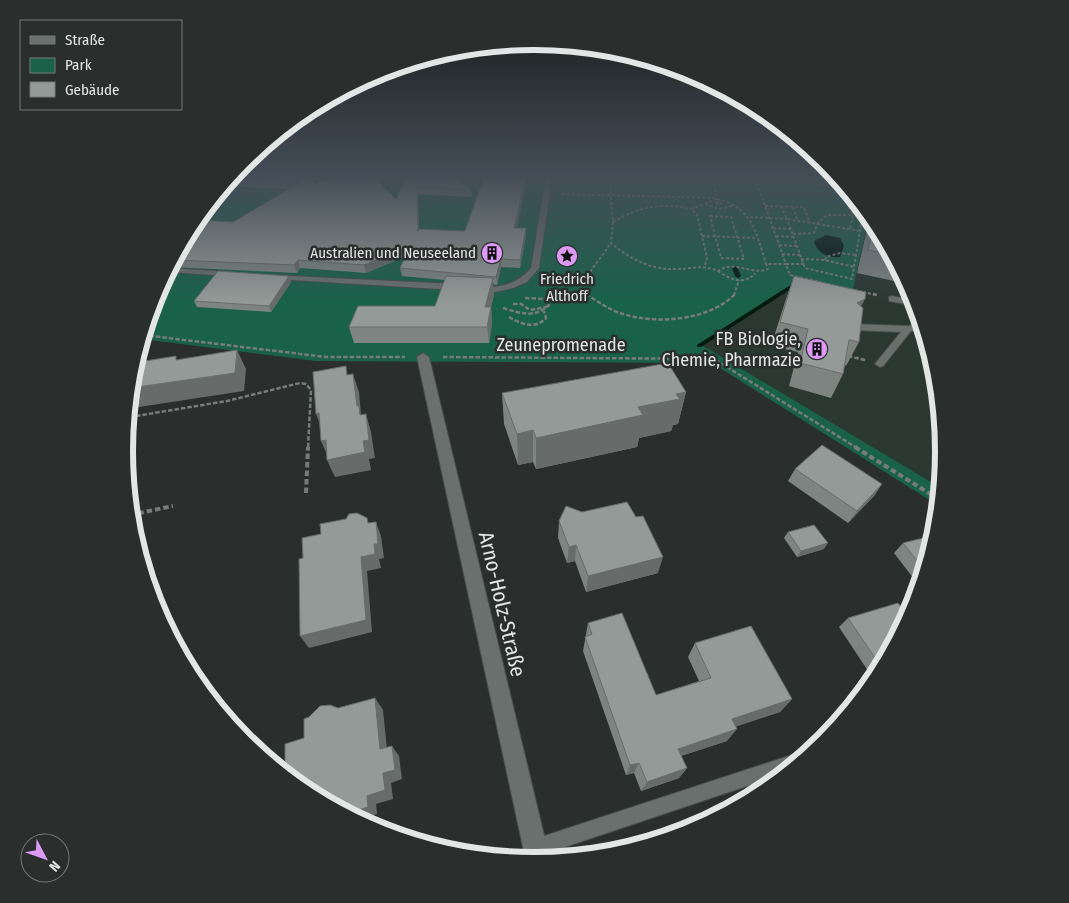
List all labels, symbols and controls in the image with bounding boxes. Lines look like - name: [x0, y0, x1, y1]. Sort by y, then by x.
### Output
- legend: [20, 20, 182, 110]
- text: Straße: [65, 31, 105, 49]
- text: Park: [65, 56, 92, 74]
- text: Gebäude: [65, 81, 120, 99]
- building icon: Australien und Neuseeland: [480, 241, 504, 265]
- place label: Australien und Neuseeland: [310, 244, 476, 262]
- place icon: Friedrich Althoff: [555, 244, 579, 268]
- place label: Friedrich Althoff: [540, 270, 594, 305]
- place label: FB Biologie, Chemie, Pharmazie: [662, 328, 801, 371]
- street label: Zeunepromenade: [496, 334, 626, 356]
- building icon: FB Biologie, Chemie, Pharmazie: [805, 337, 829, 361]
- street label: Arno-Holz-Straße: [473, 529, 531, 679]
- north arrow: [20, 833, 70, 883]
- text: N: [45, 857, 64, 875]

